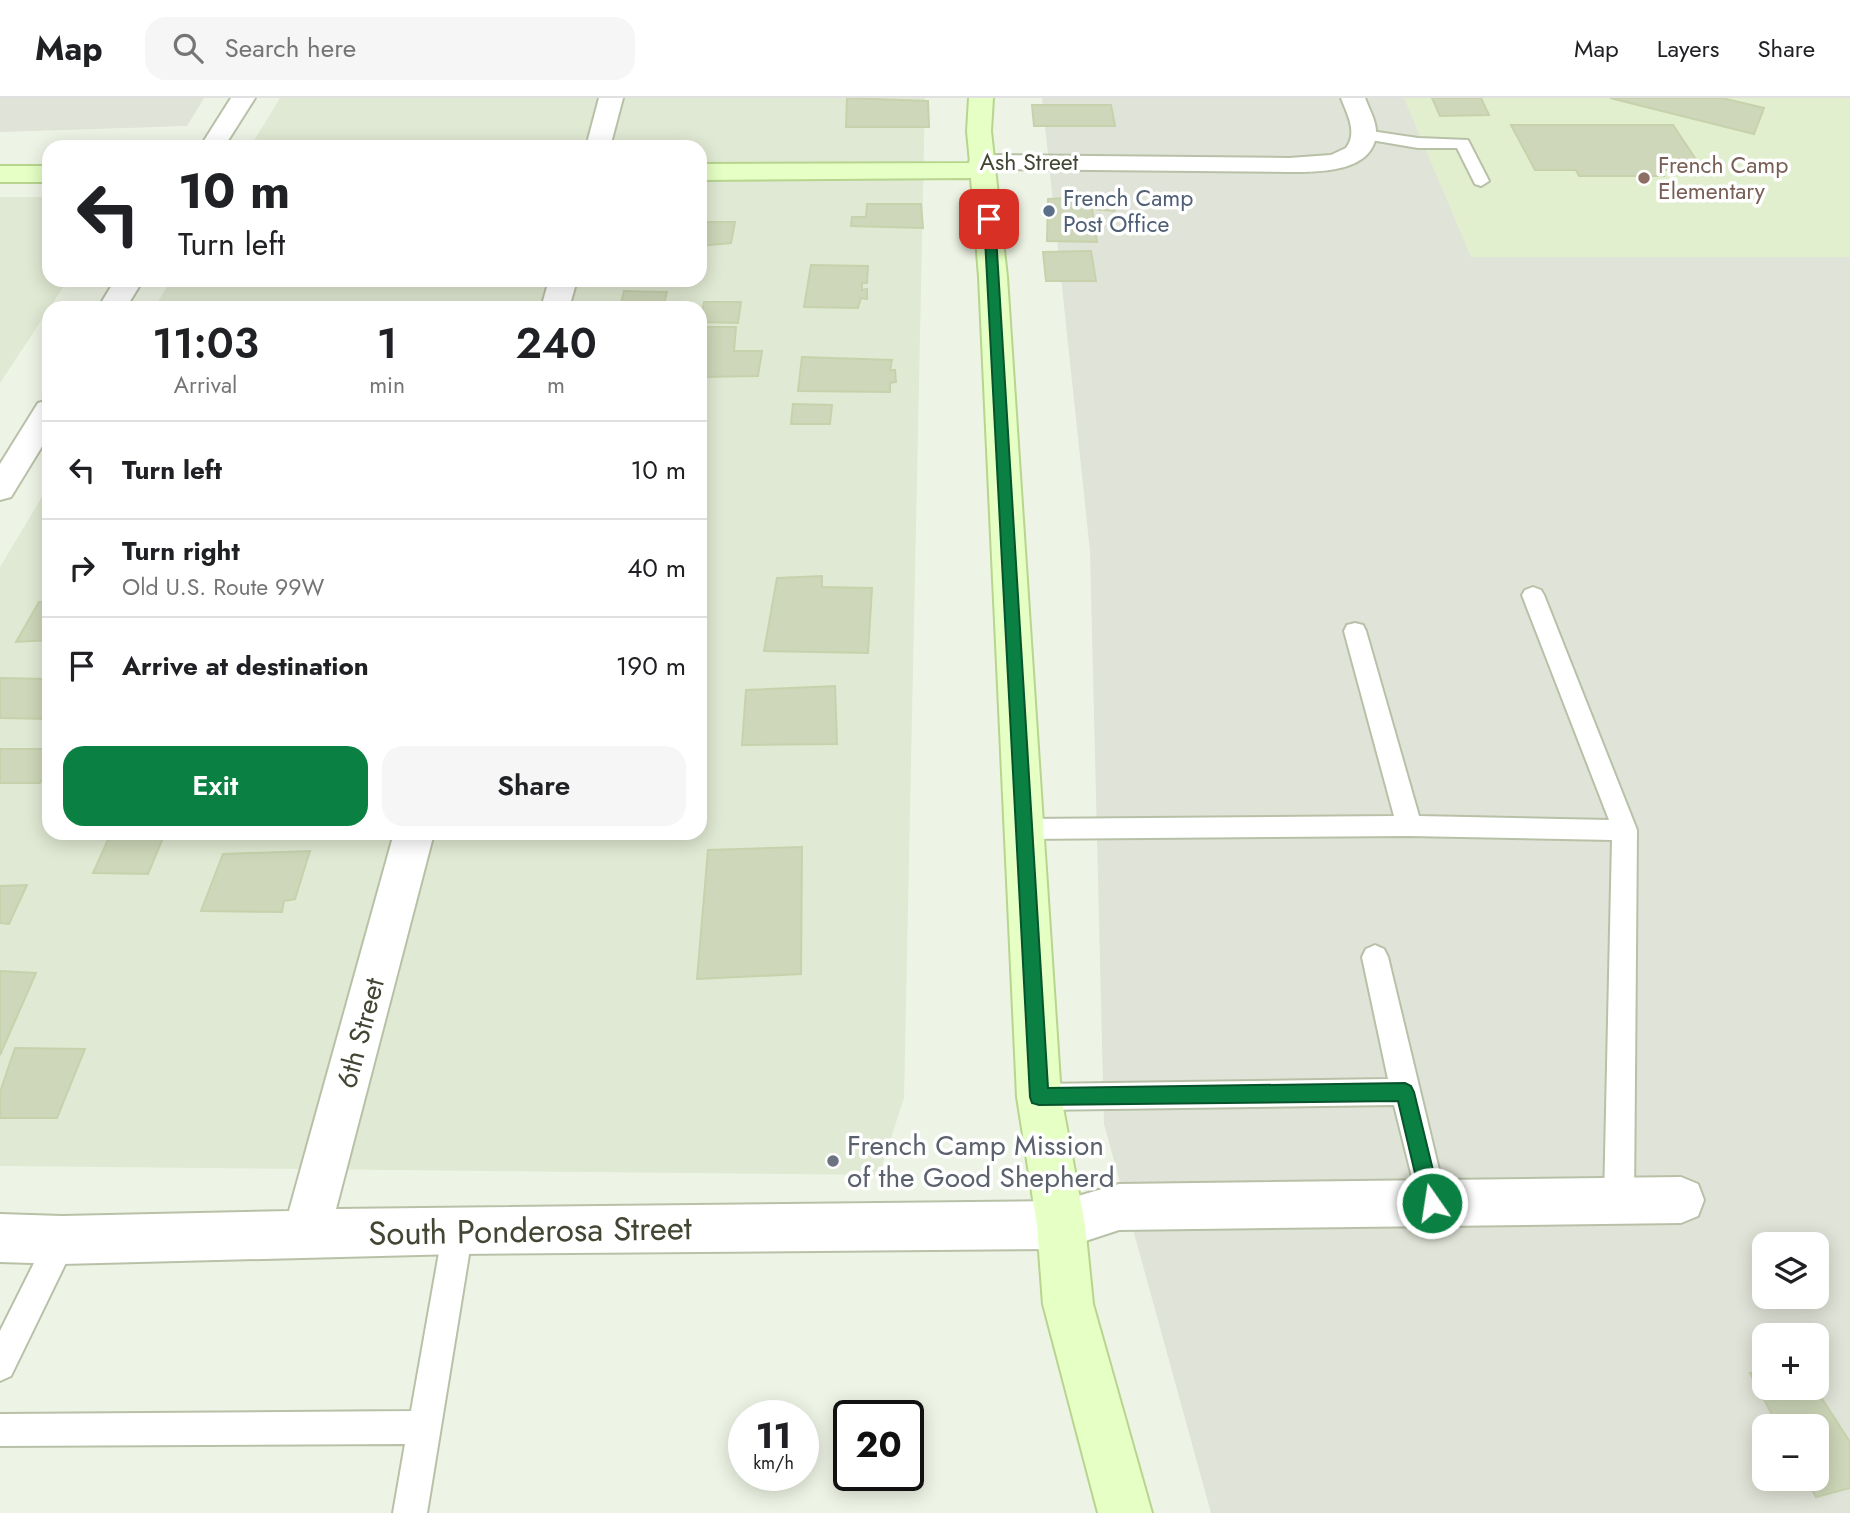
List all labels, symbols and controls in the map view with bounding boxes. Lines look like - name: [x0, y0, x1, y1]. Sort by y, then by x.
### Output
- search box: [145, 17, 635, 80]
- text: Map: [35, 25, 103, 72]
- icon: search: [169, 29, 207, 67]
- text: Search here: [225, 29, 356, 67]
- text: Map: [1574, 31, 1619, 66]
- text: Layers: [1657, 31, 1719, 66]
- text: Share: [1757, 31, 1815, 66]
- street label: Ash Street: [980, 145, 1079, 179]
- place label: French Camp Elementary: [1658, 148, 1788, 208]
- text: 10 m: [178, 156, 290, 226]
- icon: left: [63, 168, 154, 259]
- marker: French Camp Elementary: [1636, 170, 1652, 186]
- place label: French Camp Post Office: [1063, 181, 1193, 241]
- pin: [959, 189, 1019, 249]
- icon: arrive: [970, 200, 1008, 238]
- marker: French Camp Post Office: [1041, 203, 1057, 219]
- text: Turn left: [178, 221, 285, 267]
- text: 11:03: [152, 313, 259, 374]
- text: 1: [377, 313, 397, 374]
- text: 240: [515, 313, 597, 374]
- text: Arrival: [174, 368, 237, 402]
- text: min: [369, 368, 405, 402]
- text: m: [547, 368, 565, 402]
- icon: left: [63, 451, 101, 489]
- text: Turn left: [122, 451, 222, 489]
- text: 10 m: [631, 451, 686, 489]
- text: Turn right: [122, 532, 240, 570]
- icon: right: [63, 549, 101, 587]
- text: 40 m: [627, 549, 686, 587]
- text: Old U.S. Route 99W: [122, 570, 324, 604]
- icon: arrive: [63, 647, 101, 685]
- text: Arrive at destination: [122, 647, 369, 685]
- text: 190 m: [616, 647, 686, 685]
- button: Exit: [63, 746, 368, 826]
- button: Share: [382, 746, 686, 826]
- street label: 6th Street: [326, 973, 395, 1093]
- place label: French Camp Mission of the Good Shepherd: [847, 1125, 1115, 1198]
- marker: French Camp Mission of the Good Shepherd: [825, 1153, 841, 1169]
- position arrow: [1395, 1166, 1469, 1240]
- street label: South Ponderosa Street: [368, 1204, 692, 1257]
- map controls: [1752, 1232, 1829, 1491]
- button: layers: [1752, 1232, 1829, 1309]
- button: +: [1752, 1323, 1829, 1400]
- speed limit sign: 20: [833, 1400, 924, 1491]
- text: 11: [756, 1411, 791, 1461]
- button: −: [1752, 1414, 1829, 1491]
- text: km/h: [753, 1450, 794, 1476]

